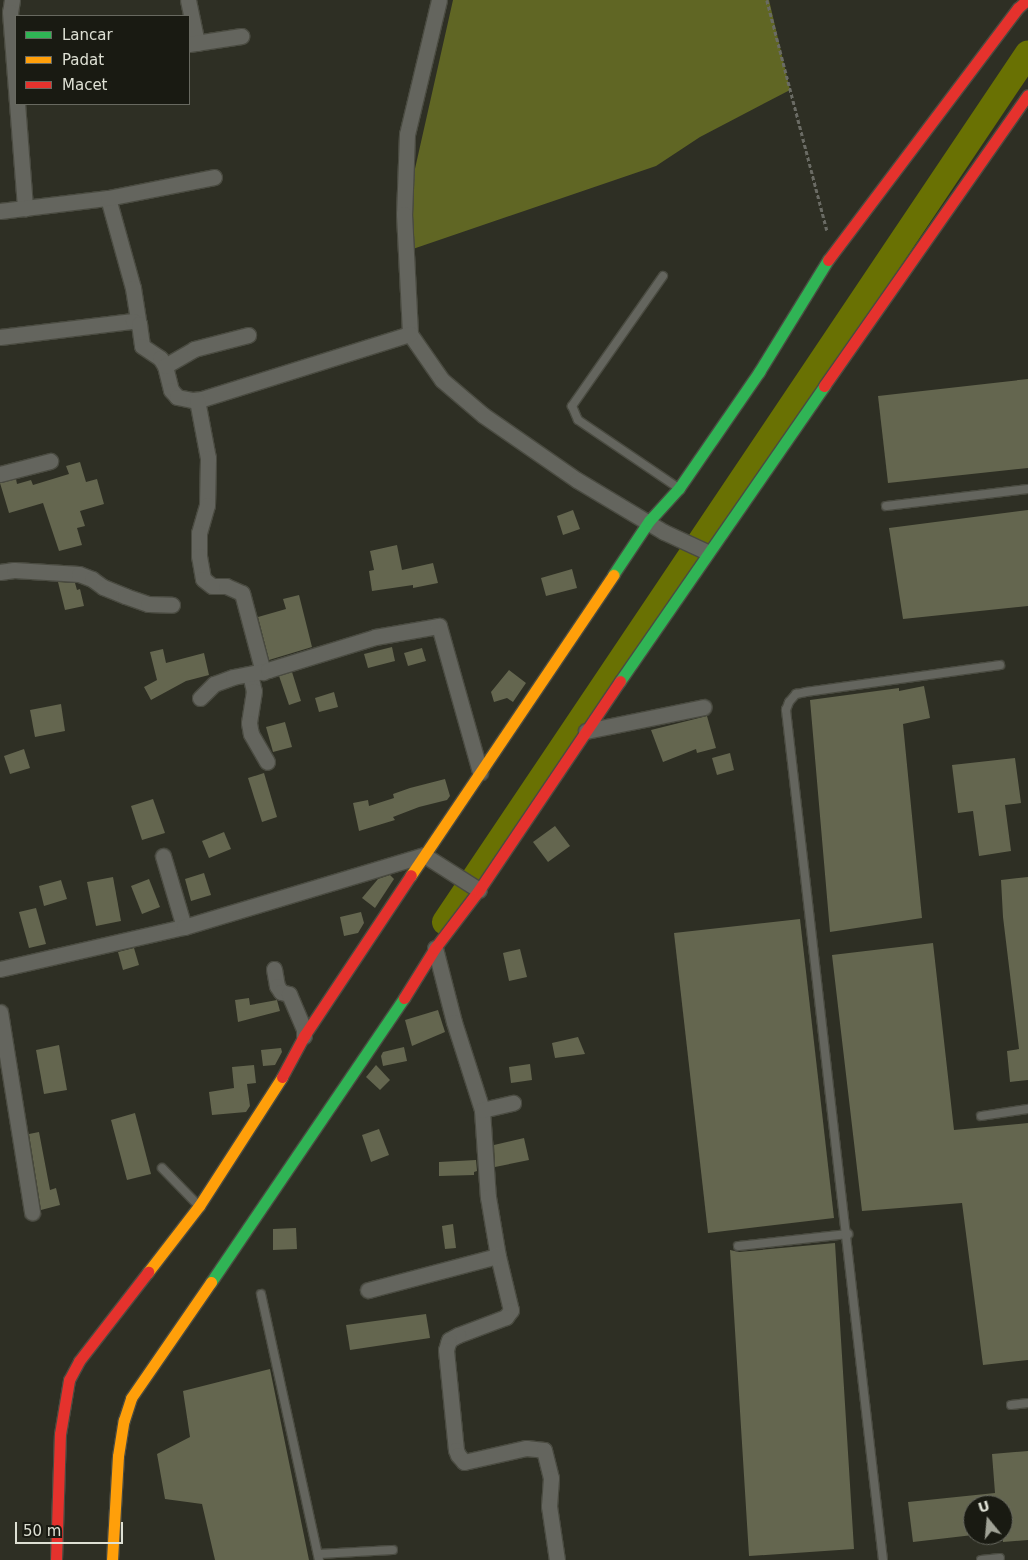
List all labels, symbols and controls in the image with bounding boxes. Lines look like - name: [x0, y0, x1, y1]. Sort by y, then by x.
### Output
- legend: [15, 15, 190, 105]
- text: Lancar: [62, 26, 113, 44]
- text: Padat: [62, 51, 104, 69]
- text: Macet: [62, 76, 108, 94]
- north arrow: [963, 1495, 1013, 1545]
- text: U: [976, 1497, 992, 1516]
- scale bar: [18, 1512, 125, 1544]
- text: 50 m: [23, 1522, 61, 1540]

